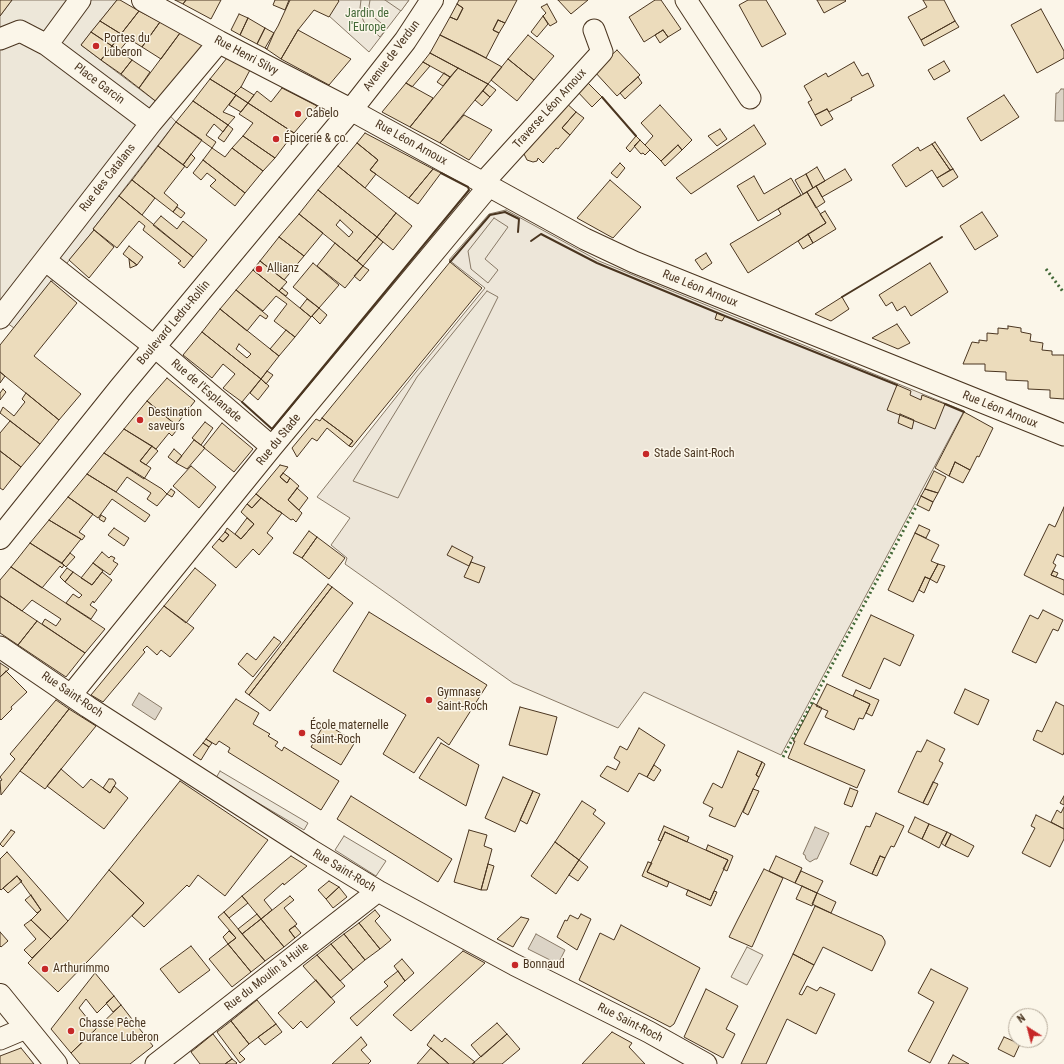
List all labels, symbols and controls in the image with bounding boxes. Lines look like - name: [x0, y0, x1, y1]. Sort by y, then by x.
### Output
- park label: Jardin de l'Europe: [345, 7, 389, 35]
- street label: Avenue de Verdun: [361, 18, 423, 94]
- place label: Portes du Luberon: [104, 32, 150, 60]
- street label: Rue Henri Silvy: [212, 33, 280, 79]
- marker: Portes du Luberon: [91, 41, 101, 51]
- street label: Place Garcin: [71, 60, 127, 108]
- street label: Traverse Léon Arnoux: [510, 66, 590, 152]
- place label: Cabelo: [306, 107, 339, 121]
- marker: Cabelo: [293, 109, 303, 119]
- street label: Rue Léon Arnoux: [373, 117, 449, 169]
- place label: Épicerie & co.: [284, 132, 349, 146]
- marker: Épicerie & co.: [271, 134, 281, 144]
- street label: Rue des Catalans: [77, 141, 139, 215]
- place label: Allianz: [267, 262, 299, 276]
- marker: Allianz: [254, 264, 264, 274]
- street label: Rue Léon Arnoux: [660, 267, 740, 311]
- street label: Boulevard Ledru-Rollin: [134, 278, 214, 368]
- street label: Rue de l'Esplanade: [168, 356, 244, 426]
- street label: Rue Léon Arnoux: [960, 388, 1040, 432]
- place label: Destination saveurs: [148, 406, 202, 434]
- street label: Rue du Stade: [254, 411, 304, 469]
- marker: Destination saveurs: [135, 415, 145, 425]
- place label: Stade Saint-Roch: [654, 447, 735, 461]
- marker: Stade Saint-Roch: [641, 449, 651, 459]
- street label: Rue Saint-Roch: [38, 669, 106, 721]
- place label: Gymnase Saint-Roch: [437, 686, 488, 714]
- marker: Gymnase Saint-Roch: [424, 695, 434, 705]
- place label: École maternelle Saint-Roch: [310, 719, 389, 747]
- marker: École maternelle Saint-Roch: [297, 728, 307, 738]
- street label: Rue Saint-Roch: [310, 846, 378, 896]
- street label: Rue du Moulin à Huile: [222, 940, 312, 1014]
- place label: Bonnaud: [523, 958, 565, 972]
- marker: Bonnaud: [510, 960, 520, 970]
- place label: Arthurimmo: [53, 962, 110, 976]
- marker: Arthurimmo: [40, 964, 50, 974]
- street label: Rue Saint-Roch: [595, 1000, 665, 1046]
- north arrow: [1008, 1008, 1048, 1048]
- text: N: [1015, 1011, 1028, 1026]
- place label: Chasse Pêche Durance Luberon: [79, 1017, 159, 1045]
- marker: Chasse Pêche Durance Luberon: [66, 1026, 76, 1036]

